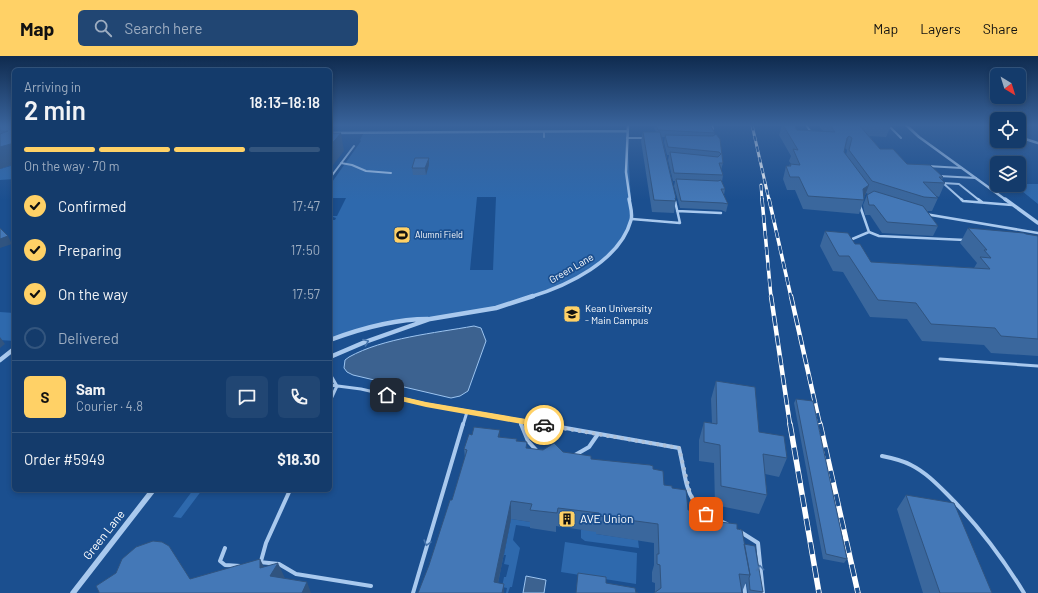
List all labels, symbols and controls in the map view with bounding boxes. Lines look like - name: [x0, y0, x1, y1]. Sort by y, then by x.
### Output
- search box: [78, 10, 358, 46]
- text: Map: [20, 17, 54, 40]
- icon: search: [92, 17, 114, 39]
- text: Search here: [124, 19, 202, 37]
- text: Map: [873, 20, 898, 37]
- text: Layers: [920, 20, 961, 37]
- text: Share: [983, 20, 1018, 37]
- north arrow: [990, 68, 1026, 104]
- map controls: [990, 68, 1026, 192]
- text: Arriving in: [24, 79, 81, 95]
- text: 18:13–18:18: [249, 93, 320, 111]
- text: 2 min: [24, 94, 86, 125]
- button: locate: [990, 112, 1026, 148]
- button: layers: [990, 156, 1026, 192]
- text: On the way · 70 m: [24, 158, 119, 174]
- icon: check: [24, 195, 46, 217]
- text: Confirmed: [58, 197, 126, 215]
- text: 17:47: [292, 198, 320, 214]
- sports icon: Alumni Field: [392, 225, 412, 245]
- place label: Alumni Field: [415, 229, 463, 240]
- icon: check: [24, 239, 46, 261]
- text: Preparing: [58, 241, 122, 259]
- text: 17:50: [291, 242, 320, 258]
- street label: Green Lane: [547, 250, 595, 286]
- icon: check: [24, 283, 46, 305]
- text: On the way: [58, 285, 128, 303]
- text: 17:57: [292, 286, 320, 302]
- place label: Kean University - Main Campus: [585, 302, 653, 326]
- school or university icon: Kean University - Main Campus: [562, 304, 582, 324]
- text: Delivered: [58, 329, 119, 347]
- one-way arrow: [362, 338, 369, 346]
- button: chat: [226, 376, 268, 418]
- button: phone: [278, 376, 320, 418]
- pin: [370, 378, 404, 412]
- text: Sam: [76, 380, 105, 398]
- icon: home: [376, 384, 398, 406]
- text: S: [41, 388, 49, 406]
- text: Courier · 4.8: [76, 398, 143, 414]
- courier: [524, 405, 564, 445]
- icon: car: [533, 414, 555, 436]
- text: Order #5949: [24, 450, 105, 468]
- text: $18.30: [277, 450, 320, 468]
- pin: [689, 497, 723, 531]
- icon: bag: [695, 503, 717, 525]
- street label: Green Lane: [80, 507, 127, 562]
- building icon: AVE Union: [557, 509, 577, 529]
- place label: AVE Union: [580, 511, 634, 525]
- one-way arrow: [423, 540, 432, 547]
- one-way arrow: [756, 565, 765, 571]

